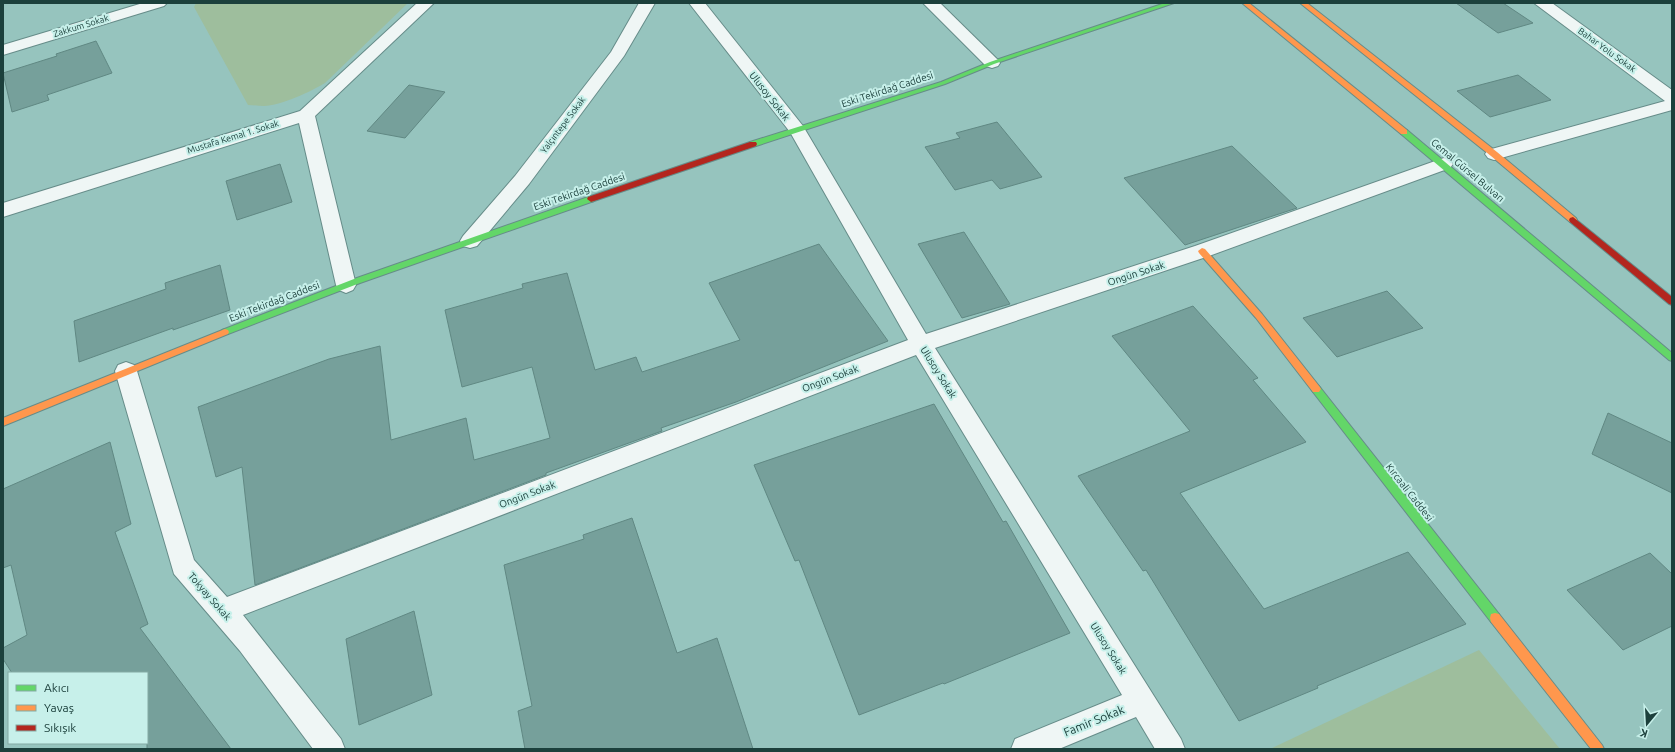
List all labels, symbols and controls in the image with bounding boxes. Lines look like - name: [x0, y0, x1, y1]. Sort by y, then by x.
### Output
- street label: Zakkum Sokak: [52, 13, 110, 39]
- street label: Bahar Yolu Sokak: [1576, 26, 1638, 75]
- street label: Eski Tekirdağ Caddesi: [840, 69, 934, 110]
- street label: Ulusoy Sokak: [747, 70, 792, 123]
- street label: Yalçıntepe Sokak: [539, 95, 588, 155]
- street label: Mustafa Kemal 1. Sokak: [186, 118, 280, 156]
- street label: Cemal Gürsel Bulvarı: [1429, 137, 1506, 204]
- street label: Eski Tekirdağ Caddesi: [532, 171, 626, 212]
- street label: Ongün Sokak: [1106, 259, 1166, 288]
- street label: Eski Tekirdağ Caddesi: [227, 279, 321, 324]
- street label: Ulusoy Sokak: [918, 344, 959, 400]
- street label: Ongün Sokak: [801, 363, 860, 394]
- street label: Kırcaali Caddesi: [1384, 461, 1435, 523]
- street label: Ongün Sokak: [498, 479, 557, 510]
- street label: Tokyay Sokak: [186, 570, 233, 622]
- street label: Ulusoy Sokak: [1088, 620, 1129, 676]
- legend: [8, 672, 148, 744]
- text: Akıcı: [44, 681, 69, 694]
- text: Yavaş: [44, 701, 74, 714]
- street label: Famir Sokak: [1062, 702, 1126, 739]
- north arrow: [1627, 704, 1667, 744]
- text: Sıkışık: [44, 721, 76, 734]
- text: K: [1638, 726, 1649, 740]

